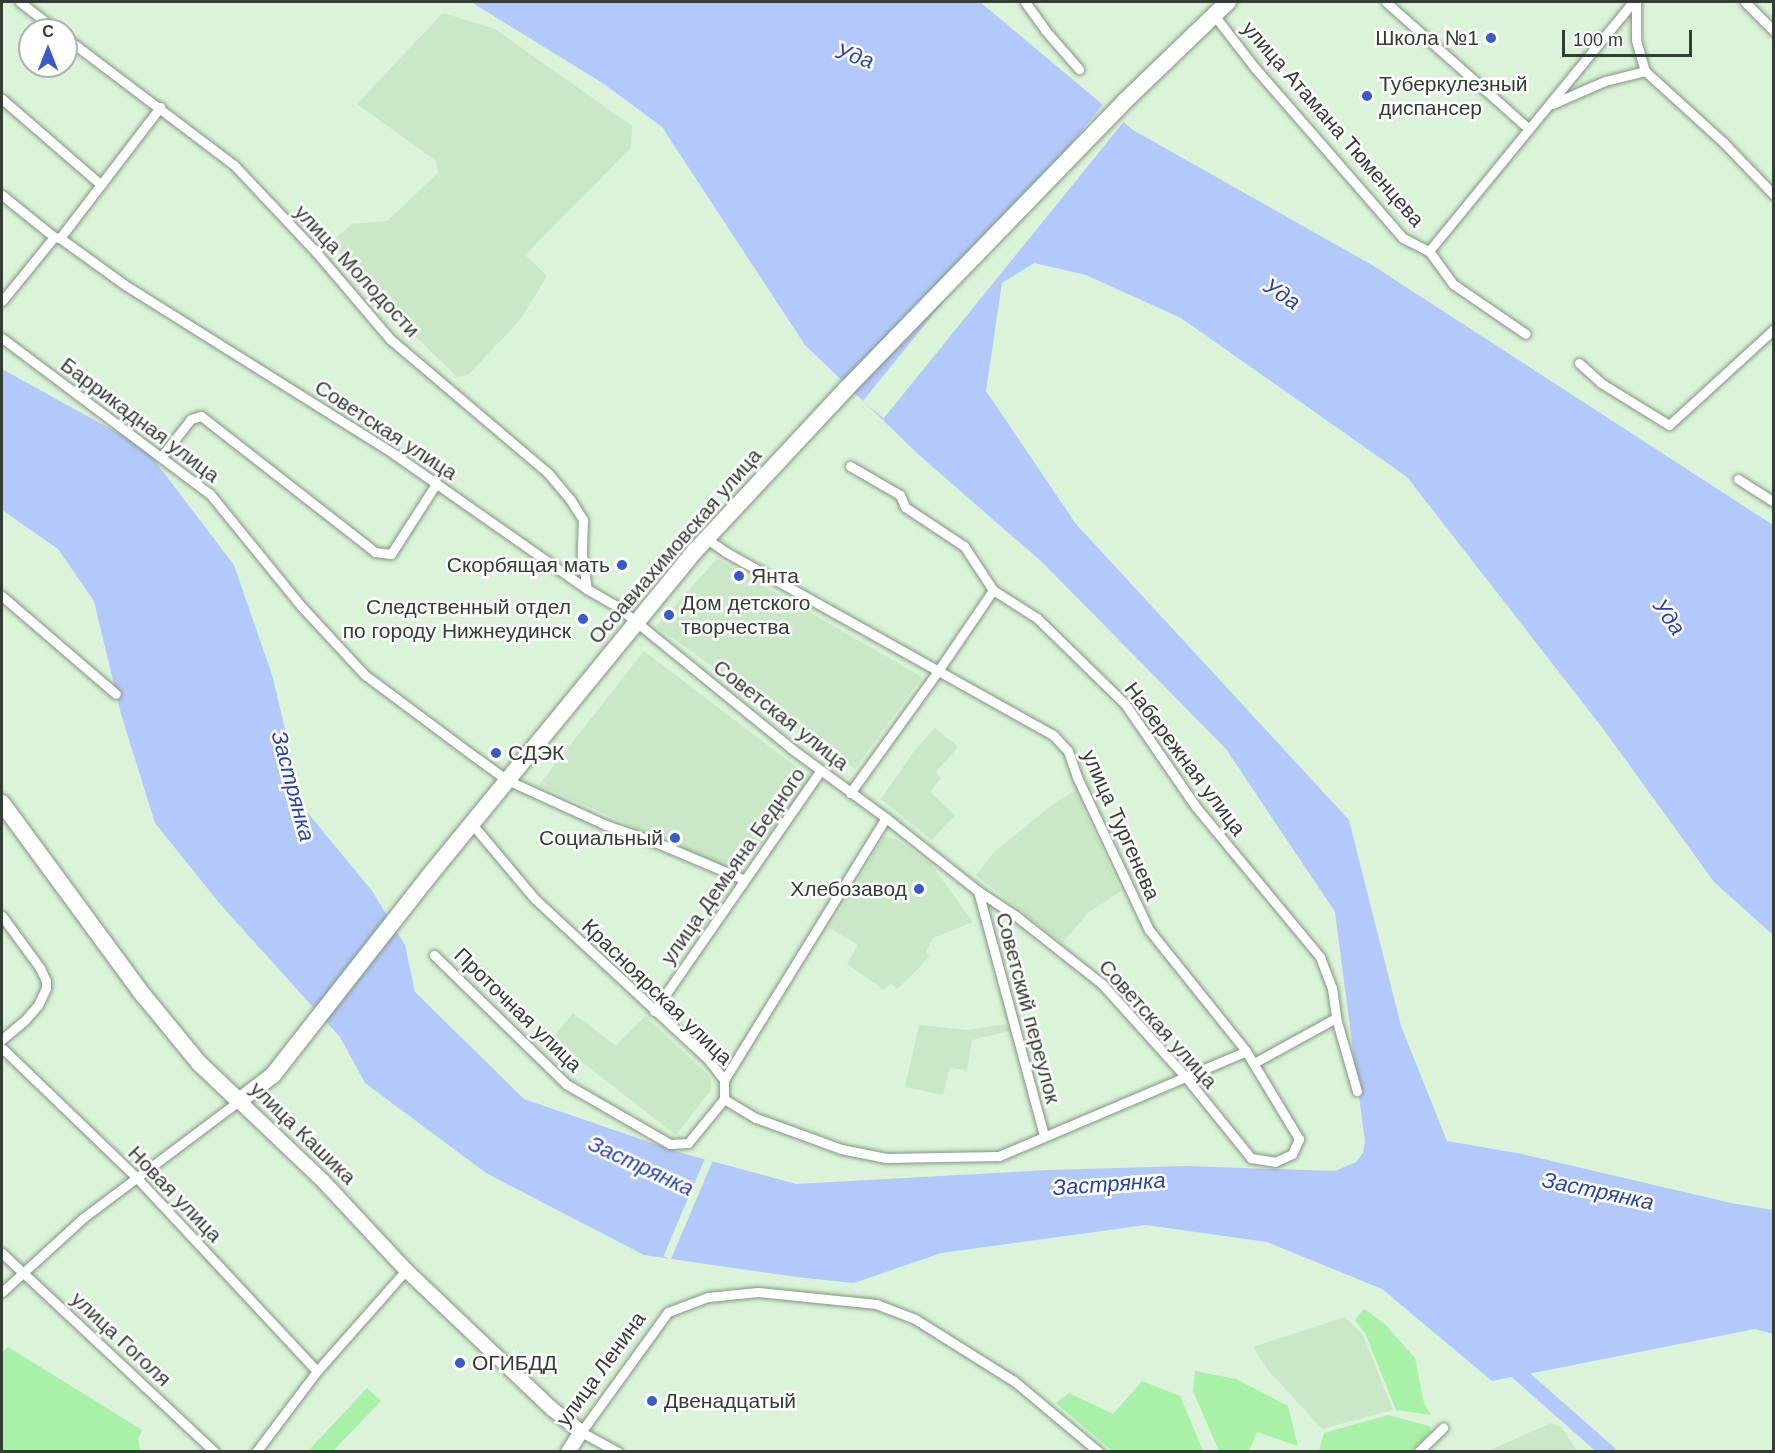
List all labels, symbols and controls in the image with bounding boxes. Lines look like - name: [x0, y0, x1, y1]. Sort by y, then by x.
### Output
- street label: улица Атамана Тюменцева: [1237, 16, 1429, 232]
- north arrow: [18, 18, 78, 78]
- scale bar: [1565, 18, 1696, 56]
- text: С: [42, 23, 54, 40]
- place label: Школа №1: [1375, 25, 1479, 51]
- text: 100 m: [1573, 30, 1623, 50]
- marker: Школа №1: [1484, 31, 1498, 45]
- water label: Уда: [833, 38, 877, 74]
- place label: Туберкулезный диспансер: [1379, 71, 1528, 121]
- marker: Туберкулезный диспансер: [1360, 89, 1374, 103]
- street label: улица Молодости: [289, 200, 425, 342]
- water label: Уда: [1259, 273, 1305, 315]
- street label: Баррикадная улица: [56, 352, 224, 488]
- street label: Советская улица: [310, 375, 462, 485]
- street label: Осоавиахимовская улица: [583, 443, 767, 649]
- place label: Скорбящая мать: [447, 552, 610, 578]
- marker: Скорбящая мать: [615, 558, 629, 572]
- place label: Янта: [751, 563, 799, 589]
- marker: Янта: [732, 569, 746, 583]
- place label: Дом детского творчества: [681, 590, 811, 640]
- place label: Следственный отдел по городу Нижнеудинск: [343, 594, 571, 644]
- water label: Уда: [1647, 594, 1691, 640]
- marker: Дом детского творчества: [662, 608, 676, 622]
- marker: Следственный отдел по городу Нижнеудинск: [576, 612, 590, 626]
- street label: Советская улица: [708, 654, 854, 776]
- street label: Набережная улица: [1119, 677, 1251, 841]
- water label: Застрянка: [266, 728, 320, 844]
- place label: СДЭК: [508, 740, 564, 766]
- marker: СДЭК: [489, 746, 503, 760]
- street label: улица Тургенева: [1077, 746, 1165, 904]
- street label: улица Демьяна Бедного: [655, 763, 811, 969]
- place label: Социальный: [539, 825, 663, 851]
- marker: Социальный: [668, 831, 682, 845]
- place label: Хлебозавод: [790, 876, 907, 902]
- marker: Хлебозавод: [912, 882, 926, 896]
- street label: Советский переулок: [990, 910, 1066, 1106]
- street label: Красноярская улица: [577, 914, 737, 1070]
- street label: Проточная улица: [449, 943, 587, 1077]
- street label: Советская улица: [1093, 954, 1223, 1094]
- street label: улица Кашика: [245, 1076, 361, 1190]
- water label: Застрянка: [584, 1130, 698, 1202]
- street label: Новая улица: [123, 1141, 227, 1247]
- water label: Застрянка: [1540, 1166, 1656, 1216]
- water label: Застрянка: [1052, 1167, 1166, 1201]
- street label: улица Гоголя: [66, 1286, 176, 1392]
- street label: улица Ленина: [551, 1307, 651, 1431]
- place label: ОГИБДД: [472, 1350, 557, 1376]
- marker: ОГИБДД: [453, 1356, 467, 1370]
- place label: Двенадцатый: [664, 1388, 796, 1414]
- marker: Двенадцатый: [645, 1394, 659, 1408]

